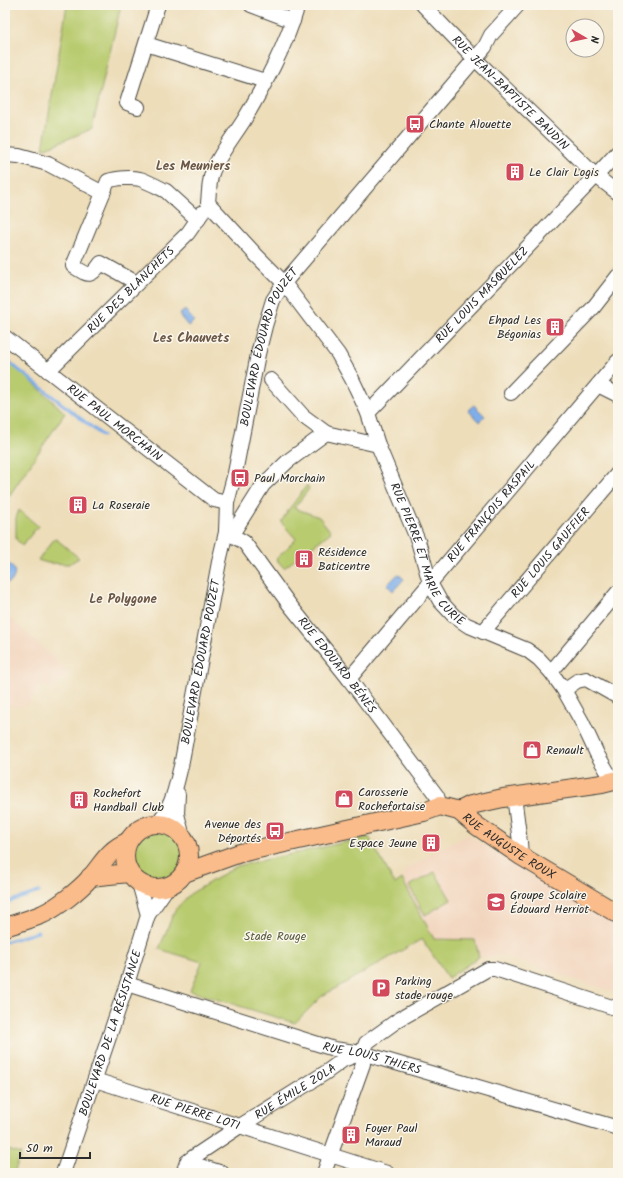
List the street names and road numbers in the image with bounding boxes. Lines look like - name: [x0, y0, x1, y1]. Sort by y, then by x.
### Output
- street label: RUE JEAN-BAPTISTE BAUDIN: [447, 31, 574, 155]
- street label: RUE DES BLANCHETS: [82, 241, 179, 337]
- street label: RUE LOUIS MASQUELEZ: [430, 242, 533, 348]
- street label: BOULEVARD ÉDOUARD POUZET: [235, 262, 304, 428]
- street label: RUE PAUL MORCHAIN: [63, 379, 166, 466]
- street label: RUE FRANÇOIS RASPAIL: [442, 456, 540, 566]
- street label: RUE PIERRE ET MARIE CURIE: [385, 480, 470, 631]
- street label: RUE LOUIS GAUFFIER: [506, 503, 595, 602]
- street label: BOULEVARD ÉDOUARD POUZET: [176, 576, 225, 746]
- street label: RUE EDOUARD BÉNÈS: [293, 613, 382, 718]
- street label: RUE AUGUSTE ROUX: [458, 808, 560, 884]
- street label: BOULEVARD DE LA RÉSISTANCE: [74, 946, 147, 1118]
- street label: RUE LOUIS THIERS: [320, 1037, 424, 1079]
- street label: RUE ÉMILE ZOLA: [251, 1058, 340, 1124]
- street label: RUE PIERRE LOTI: [148, 1089, 243, 1135]

